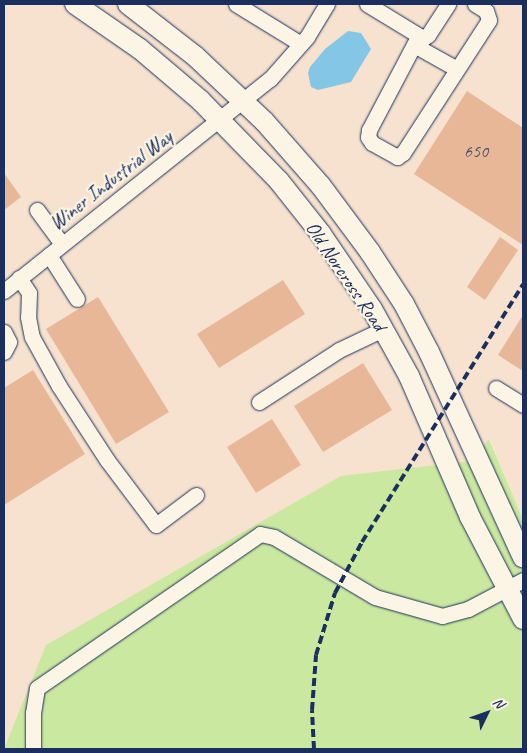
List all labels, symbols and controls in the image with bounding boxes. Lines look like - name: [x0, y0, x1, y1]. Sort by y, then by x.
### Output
- street label: Winer Industrial Way: [45, 125, 177, 235]
- house number: 650: [464, 140, 488, 162]
- street label: Old Norcross Road: [301, 217, 391, 335]
- north arrow: [462, 688, 512, 738]
- text: N: [489, 694, 508, 712]

